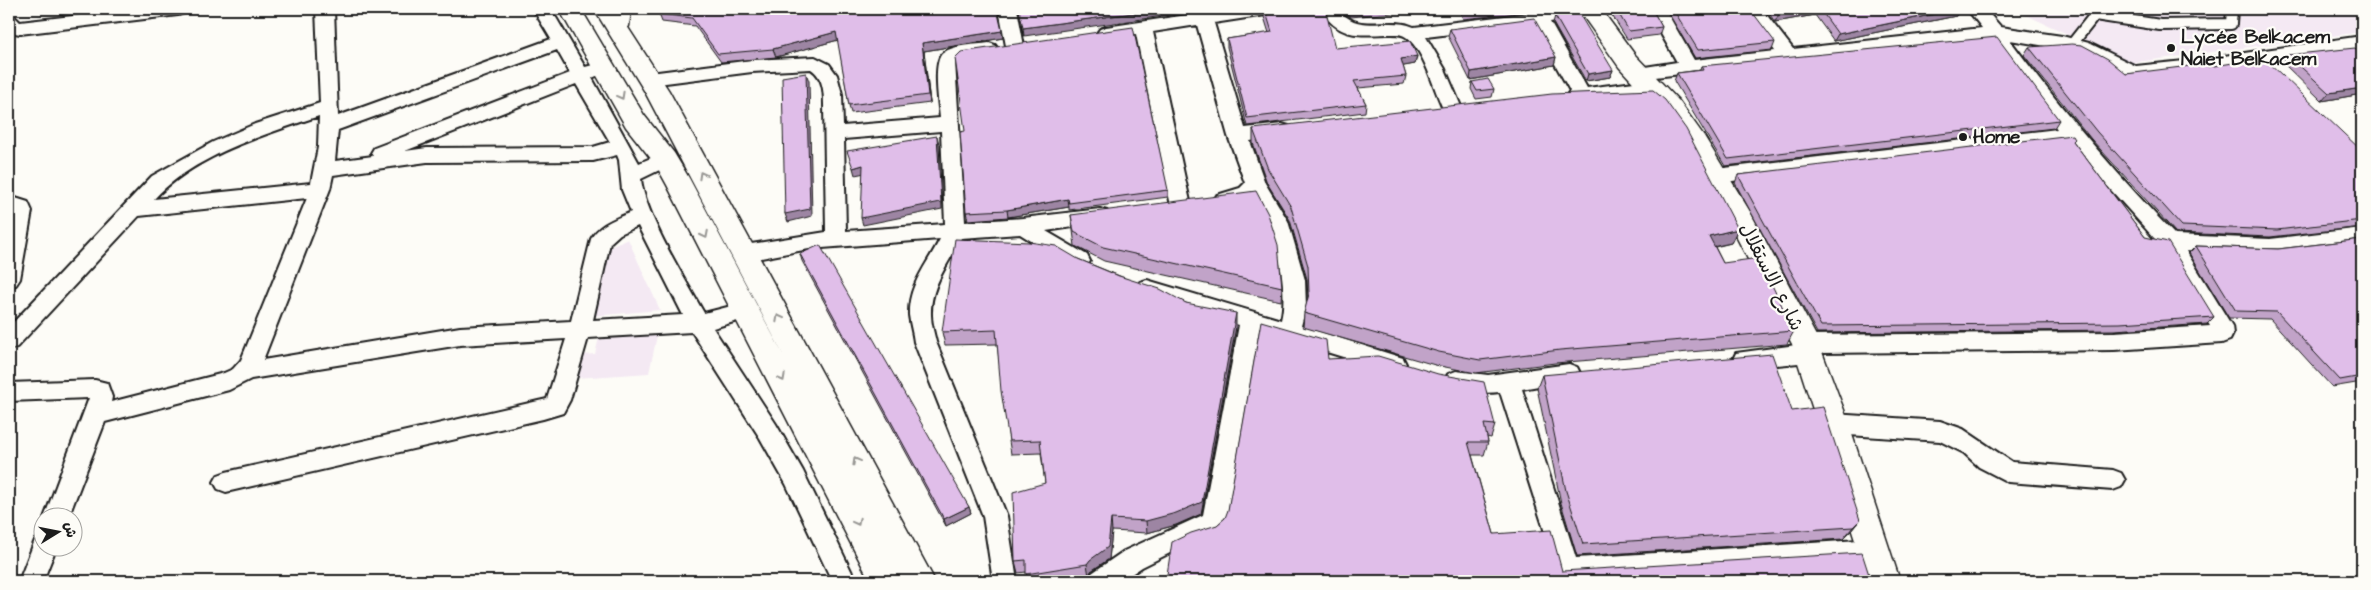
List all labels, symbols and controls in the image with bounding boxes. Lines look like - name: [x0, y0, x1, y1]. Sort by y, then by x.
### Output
- place label: Lycée Belkacem Naiet Belkacem: [2181, 24, 2331, 73]
- marker: Lycée Belkacem Naiet Belkacem: [2165, 42, 2177, 54]
- one-way arrow: [615, 91, 625, 100]
- place label: Home: [1973, 124, 2021, 151]
- marker: Home: [1957, 131, 1969, 143]
- one-way arrow: [698, 171, 708, 180]
- street label: شارع الاستقلال: [1732, 218, 1810, 336]
- one-way arrow: [699, 229, 709, 238]
- one-way arrow: [775, 314, 785, 323]
- one-way arrow: [776, 373, 786, 382]
- one-way arrow: [852, 457, 862, 466]
- north arrow: [32, 508, 82, 558]
- one-way arrow: [851, 517, 861, 526]
- text: ش: [59, 521, 81, 539]

